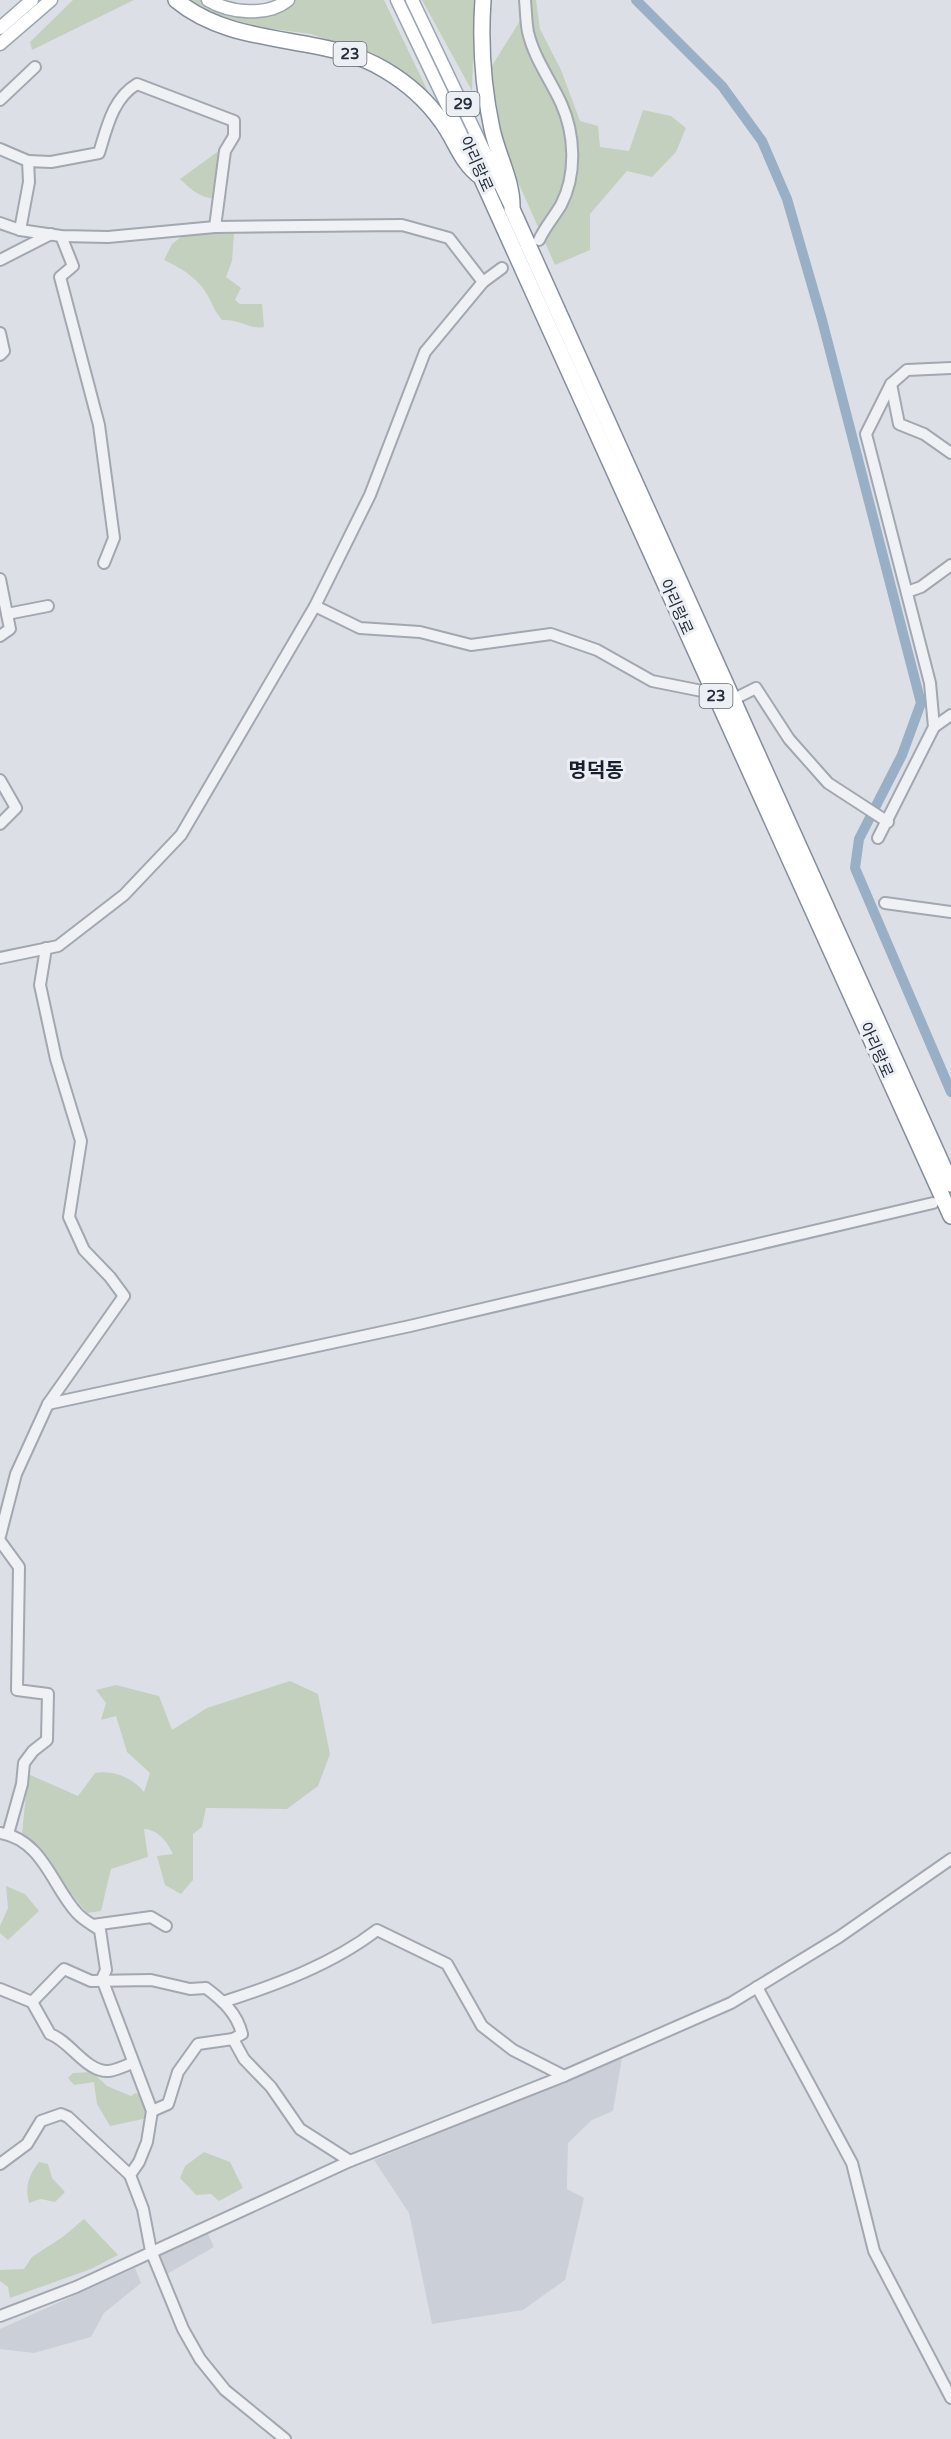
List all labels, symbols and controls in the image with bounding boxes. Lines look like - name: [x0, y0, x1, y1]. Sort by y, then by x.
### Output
- road number: 23: [334, 42, 366, 66]
- road number: 29: [446, 92, 480, 116]
- street label: 아리랑로: [455, 133, 497, 195]
- street label: 아리랑로: [655, 576, 697, 638]
- road number: 23: [700, 684, 732, 708]
- district label: 명덕동: [568, 759, 624, 783]
- street label: 아리랑로: [855, 1019, 897, 1081]

